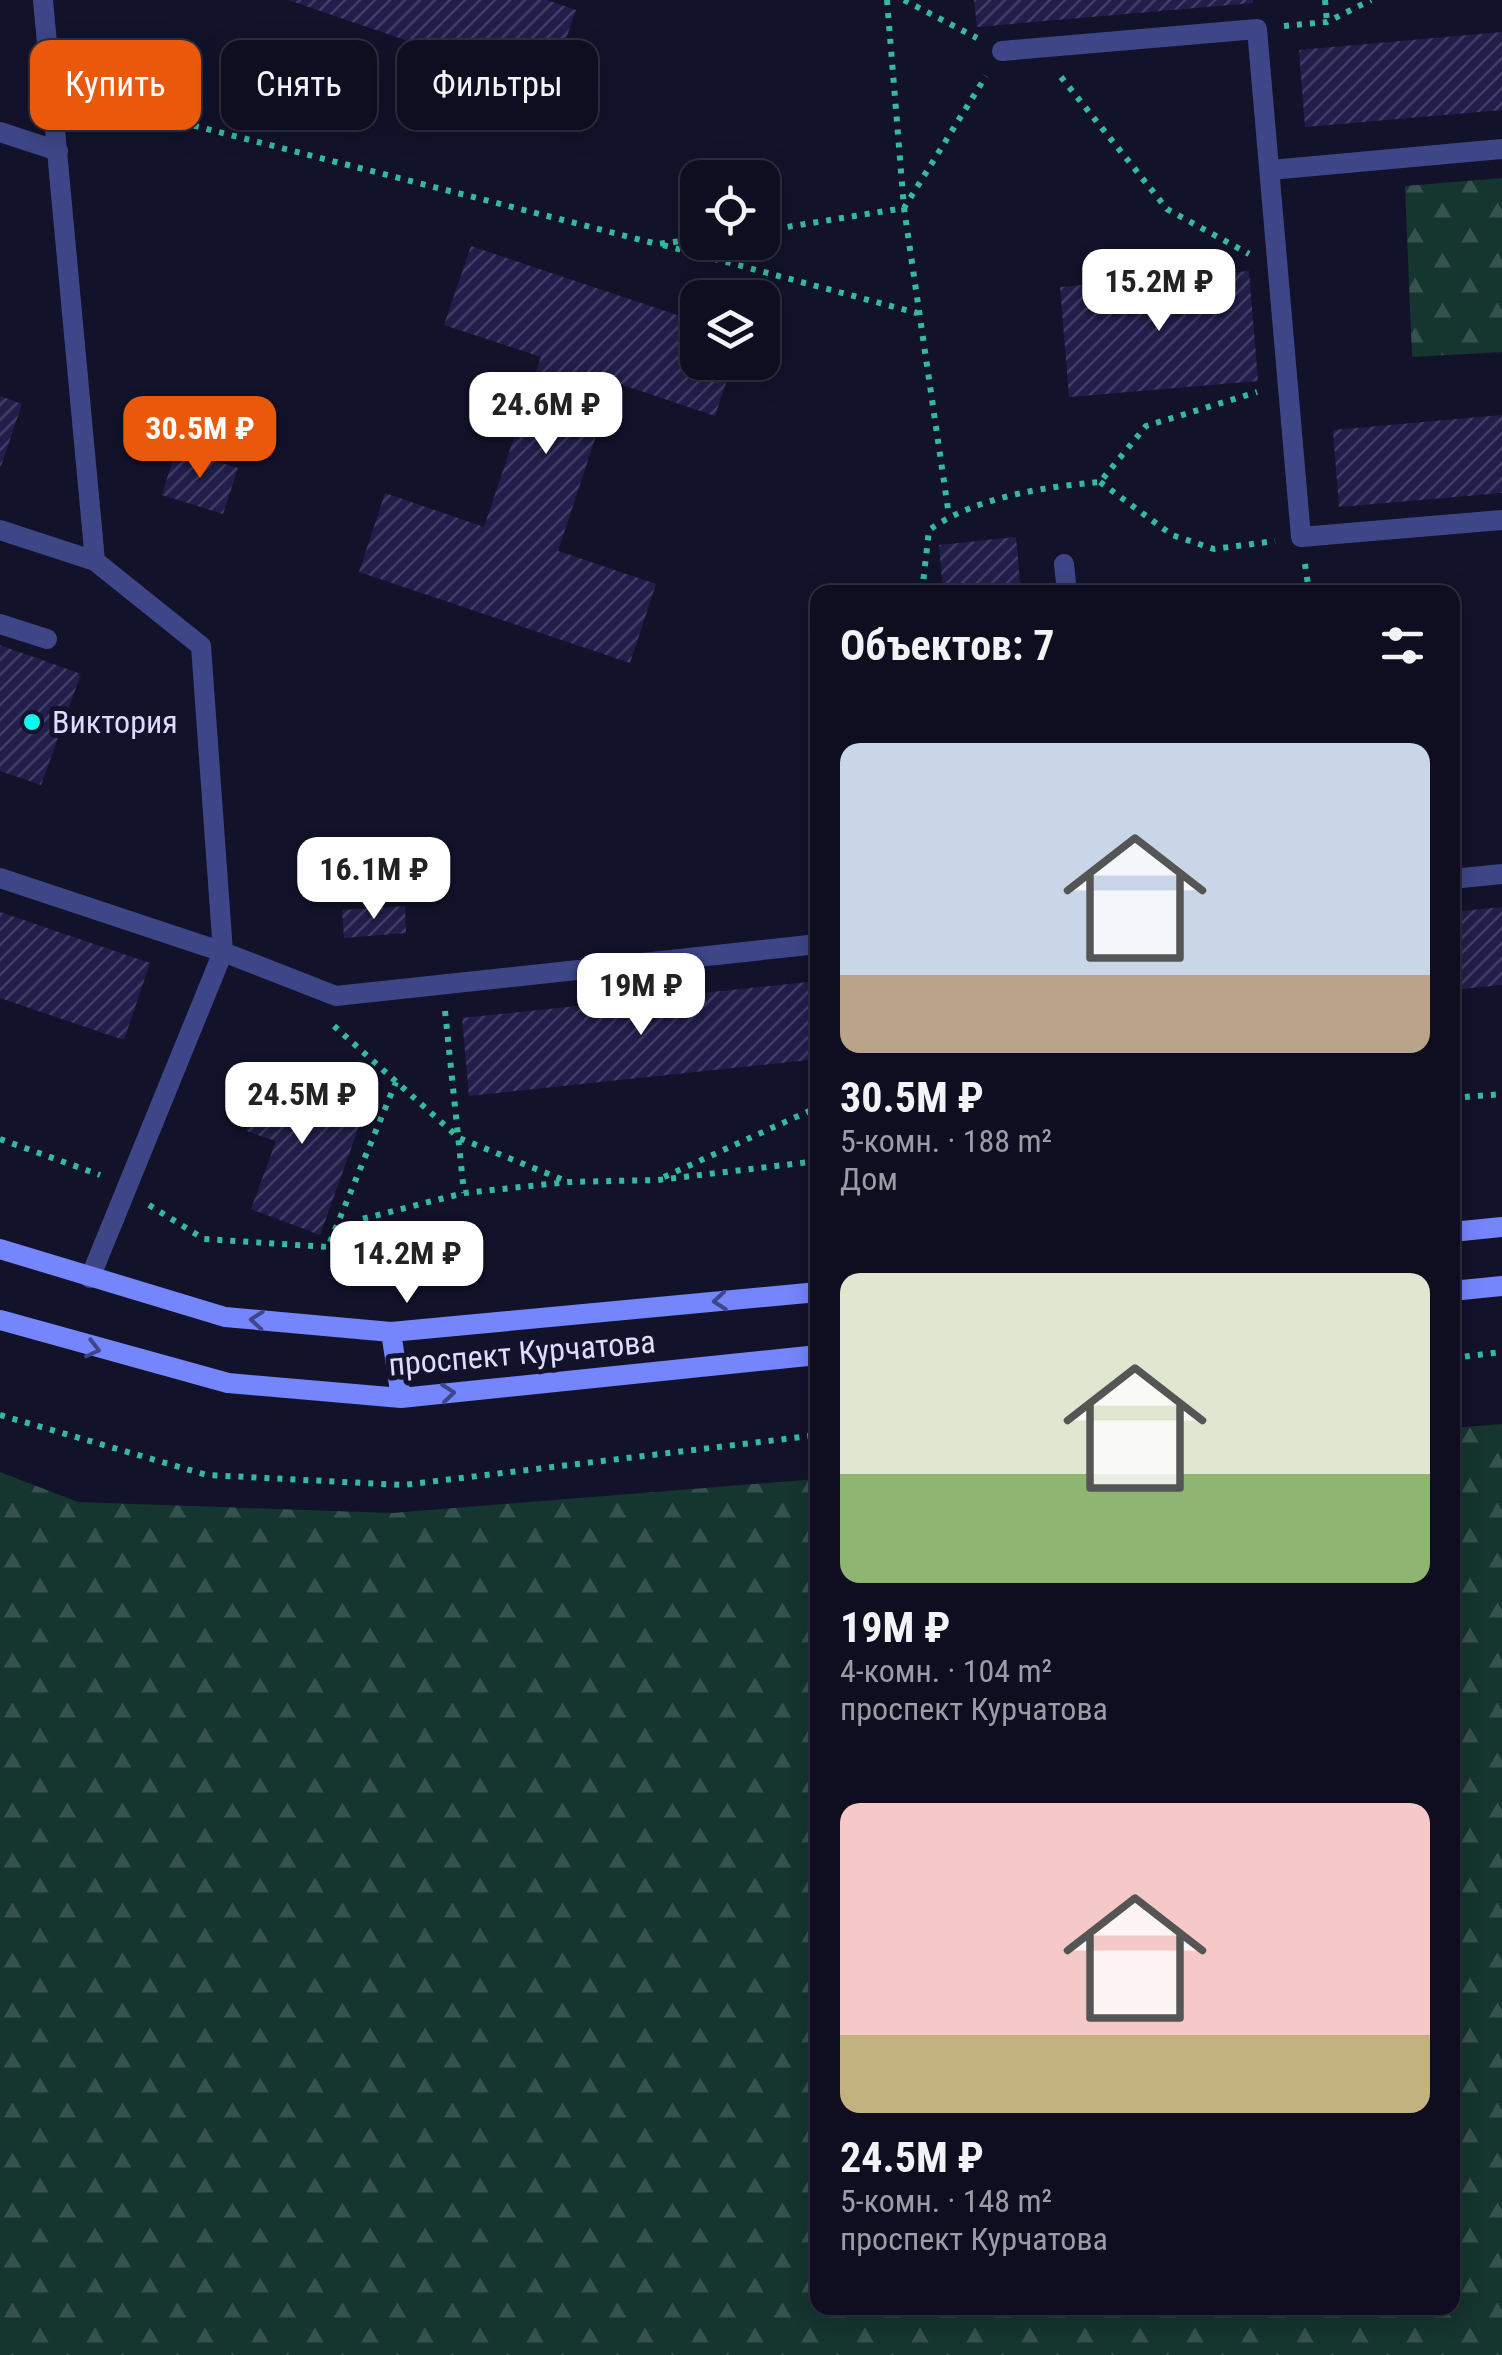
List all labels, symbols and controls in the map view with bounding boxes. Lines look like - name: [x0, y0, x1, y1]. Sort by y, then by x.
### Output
- chip: Купить: [30, 40, 201, 130]
- chip: Снять: [221, 40, 377, 130]
- chip: Фильтры: [397, 40, 598, 130]
- map controls: [680, 160, 780, 380]
- button: locate: [680, 160, 780, 260]
- pin: 15.2M ₽: [1067, 249, 1251, 334]
- text: 15.2M ₽: [1104, 262, 1214, 300]
- button: layers: [680, 280, 780, 380]
- pin: 24.6M ₽: [454, 372, 638, 457]
- text: 24.6M ₽: [491, 385, 601, 423]
- pin: 30.5M ₽: [108, 396, 292, 481]
- text: 30.5M ₽: [145, 409, 255, 447]
- icon: filters: [1375, 618, 1430, 673]
- text: Объектов: 7: [840, 621, 1054, 670]
- place label: Виктория: [52, 703, 178, 741]
- marker: Виктория: [21, 711, 43, 733]
- icon: home: [1045, 808, 1225, 988]
- pin: 16.1M ₽: [282, 837, 466, 922]
- text: 16.1M ₽: [319, 850, 429, 888]
- pin: 19M ₽: [571, 953, 711, 1038]
- text: 19M ₽: [599, 966, 683, 1004]
- pin: 24.5M ₽: [210, 1062, 394, 1147]
- text: 30.5M ₽: [840, 1073, 984, 1122]
- text: 24.5M ₽: [247, 1075, 357, 1113]
- text: 5-комн. · 188 m²: [840, 1122, 1052, 1160]
- text: Дом: [840, 1160, 898, 1198]
- pin: 14.2M ₽: [315, 1221, 499, 1306]
- text: 14.2M ₽: [352, 1234, 462, 1272]
- one-way arrow: [712, 1290, 728, 1312]
- one-way arrow: [249, 1310, 265, 1331]
- street label: проспект Курчатова: [387, 1322, 657, 1384]
- one-way arrow: [84, 1338, 101, 1359]
- icon: home: [1045, 1338, 1225, 1518]
- one-way arrow: [440, 1382, 456, 1404]
- text: 19M ₽: [840, 1603, 950, 1652]
- text: 4-комн. · 104 m²: [840, 1652, 1052, 1690]
- text: проспект Курчатова: [840, 1690, 1108, 1728]
- icon: home: [1045, 1868, 1225, 2048]
- text: 24.5M ₽: [840, 2133, 984, 2182]
- text: 5-комн. · 148 m²: [840, 2182, 1052, 2220]
- text: проспект Курчатова: [840, 2220, 1108, 2258]

